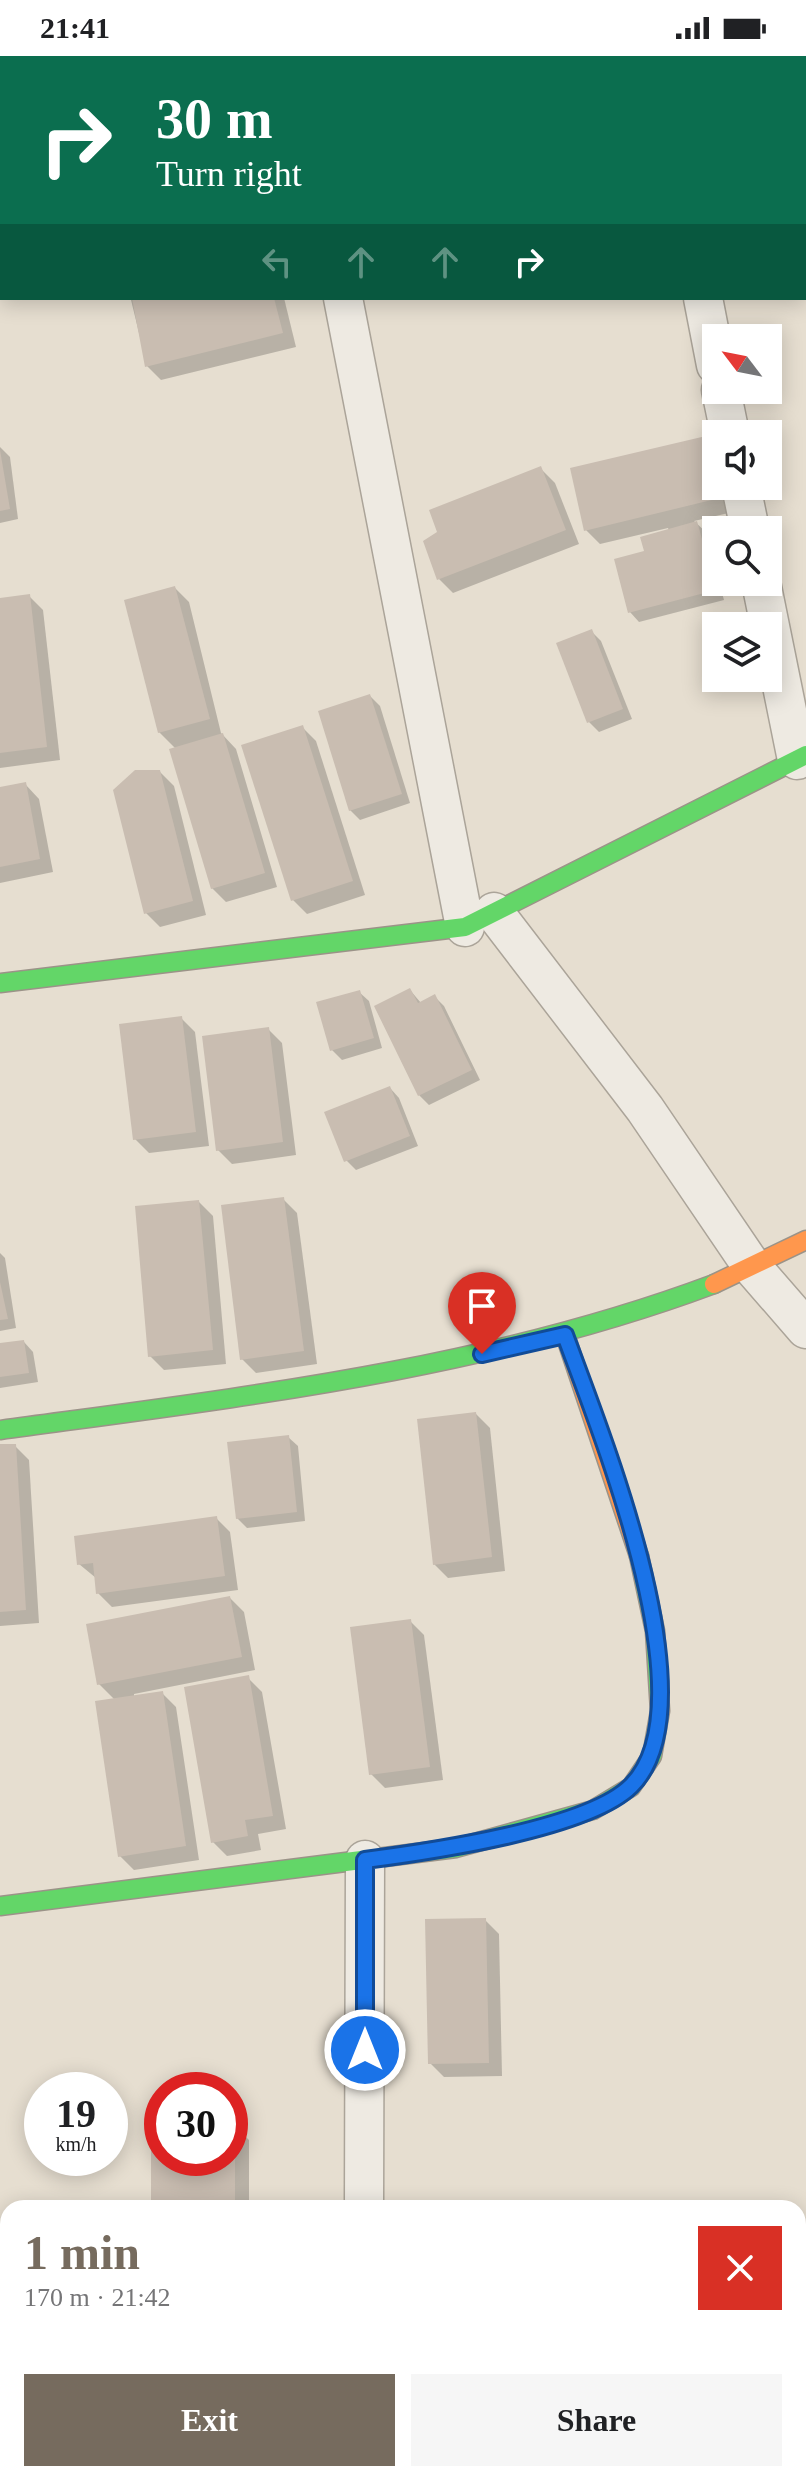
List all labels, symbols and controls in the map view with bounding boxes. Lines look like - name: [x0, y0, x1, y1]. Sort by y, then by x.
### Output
- text: 21:41: [40, 11, 110, 44]
- icon: right: [24, 88, 128, 192]
- text: 30 m: [156, 88, 273, 150]
- text: Turn right: [156, 154, 302, 194]
- icon: left: [255, 240, 299, 284]
- icon: ahead: [339, 240, 383, 284]
- icon: ahead: [423, 240, 467, 284]
- icon: right: [507, 240, 551, 284]
- north arrow: [702, 324, 782, 404]
- map controls: [702, 324, 782, 692]
- button: sound: [702, 420, 782, 500]
- button: search: [702, 516, 782, 596]
- button: layers: [702, 612, 782, 692]
- pin: [448, 1272, 516, 1354]
- icon: arrive: [460, 1284, 504, 1328]
- position arrow: [323, 2008, 407, 2092]
- speed limit sign: 30: [144, 2072, 248, 2176]
- text: 19: [56, 2091, 96, 2136]
- text: km/h: [55, 2133, 97, 2155]
- text: 1 min: [24, 2226, 140, 2279]
- button: close: [698, 2226, 782, 2310]
- text: 170 m · 21:42: [24, 2283, 171, 2312]
- button: Exit: [24, 2374, 395, 2466]
- button: Share: [411, 2374, 782, 2466]

